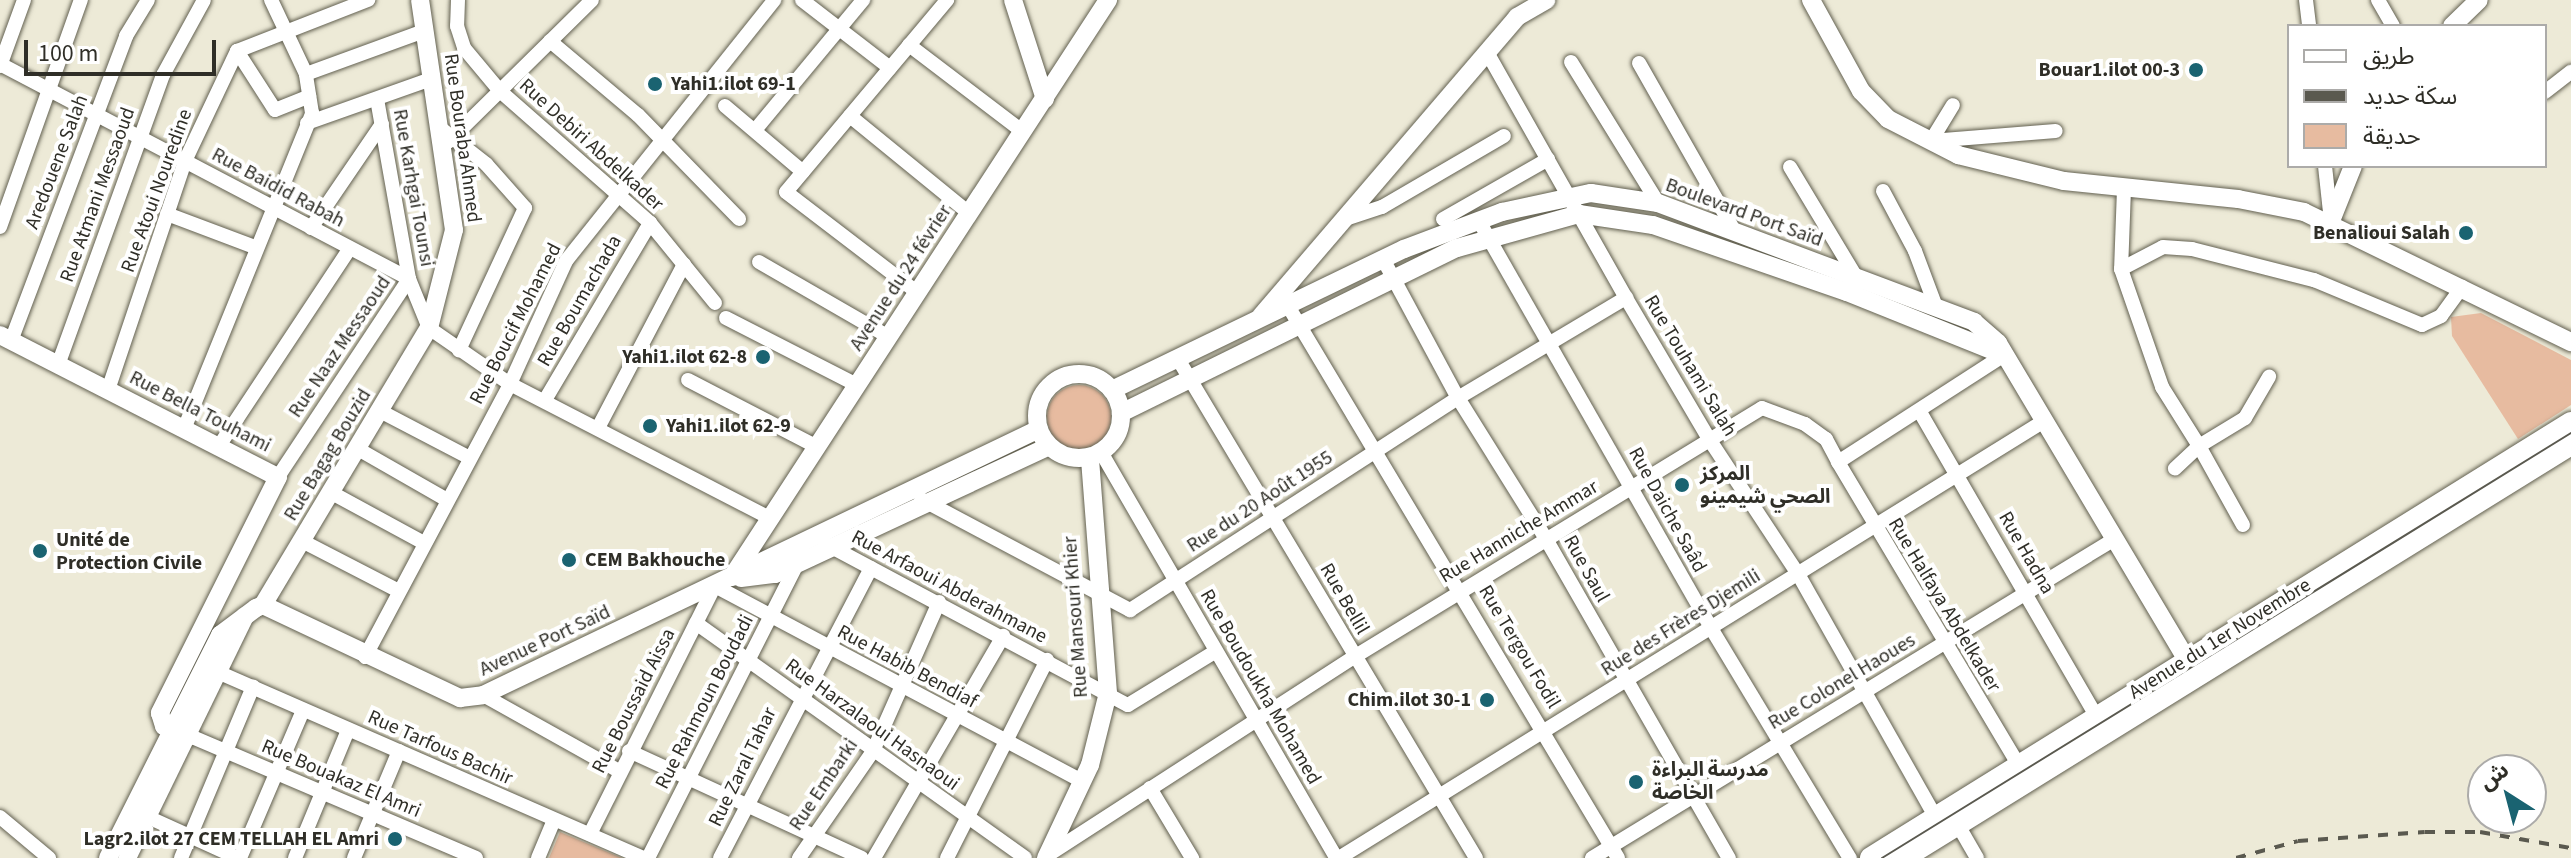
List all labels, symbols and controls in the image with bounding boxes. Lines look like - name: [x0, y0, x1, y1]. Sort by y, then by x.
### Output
- scale bar: [28, 24, 220, 74]
- legend: [2287, 24, 2547, 168]
- text: 100 m: [38, 36, 98, 71]
- text: طريق: [2363, 39, 2415, 74]
- street label: Rue Bouraba Ahmed: [438, 52, 486, 224]
- place label: Bouar1.ilot 00-3: [2039, 58, 2180, 82]
- marker: Bouar1.ilot 00-3: [2187, 61, 2205, 79]
- place label: Yahi1.ilot 69-1: [671, 72, 796, 96]
- street label: Rue Debiri Abdelkader: [514, 74, 668, 216]
- marker: Yahi1.ilot 69-1: [646, 75, 664, 93]
- text: سكة حديد: [2363, 79, 2457, 114]
- street label: Aredouene Salah: [20, 91, 94, 233]
- street label: Rue Atmani Messaoud: [55, 104, 141, 286]
- street label: Rue Atoui Nouredine: [116, 106, 198, 276]
- street label: Rue Karhgai Tounsi: [387, 107, 439, 269]
- text: حديقة: [2363, 119, 2421, 154]
- street label: Rue Baidid Rabah: [207, 143, 349, 233]
- street label: Boulevard Port Saïd: [1662, 173, 1826, 253]
- street label: Avenue du 24 février: [845, 201, 957, 355]
- place label: Benalioui Salah: [2313, 221, 2450, 245]
- marker: Benalioui Salah: [2457, 224, 2475, 242]
- street label: Rue Boumachada: [533, 231, 627, 371]
- street label: Rue Boucif Mohamed: [465, 239, 567, 409]
- street label: Rue Naaz Messaoud: [284, 272, 396, 422]
- street label: Rue Touhami Salah: [1638, 291, 1742, 441]
- place label: Yahi1.ilot 62-8: [622, 345, 747, 369]
- marker: Yahi1.ilot 62-8: [754, 348, 772, 366]
- street label: Rue Bella Touhami: [125, 366, 275, 458]
- street label: Rue Bagag Bouzid: [279, 385, 377, 525]
- place label: Yahi1.ilot 62-9: [666, 414, 791, 438]
- marker: Yahi1.ilot 62-9: [641, 417, 659, 435]
- street label: Rue Daiche Saâd: [1623, 443, 1711, 577]
- street label: Rue du 20 Août 1955: [1183, 446, 1337, 558]
- place label: المركز الصحي شيمينو: [1700, 462, 1831, 509]
- marker: المركز الصحي شيمينو: [1671, 474, 1693, 496]
- street label: Rue Hanniche Ammar: [1435, 475, 1603, 589]
- street label: Rue Hadna: [1993, 507, 2059, 599]
- street label: Rue Halfaya Abdelkader: [1883, 514, 2005, 696]
- street label: Rue Arfaoui Abderahmane: [847, 525, 1051, 649]
- place label: Unité de Protection Civile: [56, 528, 202, 575]
- street label: Rue Saul: [1558, 531, 1614, 607]
- street label: Rue Mansouri Khier: [1058, 535, 1094, 699]
- marker: Unité de Protection Civile: [31, 542, 49, 560]
- place label: CEM Bakhouche: [585, 548, 725, 572]
- marker: CEM Bakhouche: [560, 551, 578, 569]
- street label: Rue Bellil: [1314, 559, 1374, 639]
- street label: Rue des Frères Djemili: [1597, 564, 1765, 682]
- street label: Avenue du 1er Novembre: [2125, 573, 2315, 705]
- street label: Rue Tergou Fodil: [1473, 581, 1565, 713]
- street label: Rue Boudoukha Mohamed: [1194, 585, 1326, 789]
- street label: Avenue Port Saïd: [476, 600, 614, 682]
- street label: Rue Rahmoun Boudadi: [651, 611, 759, 793]
- street label: Rue Habib Bendiaf: [833, 620, 981, 714]
- street label: Rue Boussaid Aissa: [587, 625, 681, 777]
- street label: Rue Colonel Haoues: [1764, 629, 1920, 735]
- street label: Rue Harzalaoui Hasnaoui: [780, 654, 964, 796]
- place label: Chim.ilot 30-1: [1347, 688, 1471, 712]
- marker: Chim.ilot 30-1: [1478, 691, 1496, 709]
- street label: Rue Zaral Tahar: [704, 703, 782, 831]
- street label: Rue Tarfous Bachir: [364, 705, 516, 791]
- street label: Rue Embarki: [784, 734, 864, 836]
- street label: Rue Bouakaz El Amri: [258, 735, 424, 823]
- north arrow: [2467, 754, 2547, 834]
- text: ش: [2472, 754, 2516, 798]
- place label: مدرسة البراءة الخاصة: [1652, 758, 1769, 805]
- marker: مدرسة البراءة الخاصة: [1627, 773, 1645, 791]
- place label: Lagr2.ilot 27 CEM TELLAH EL Amri: [83, 827, 379, 851]
- marker: Lagr2.ilot 27 CEM TELLAH EL Amri: [386, 830, 404, 848]

